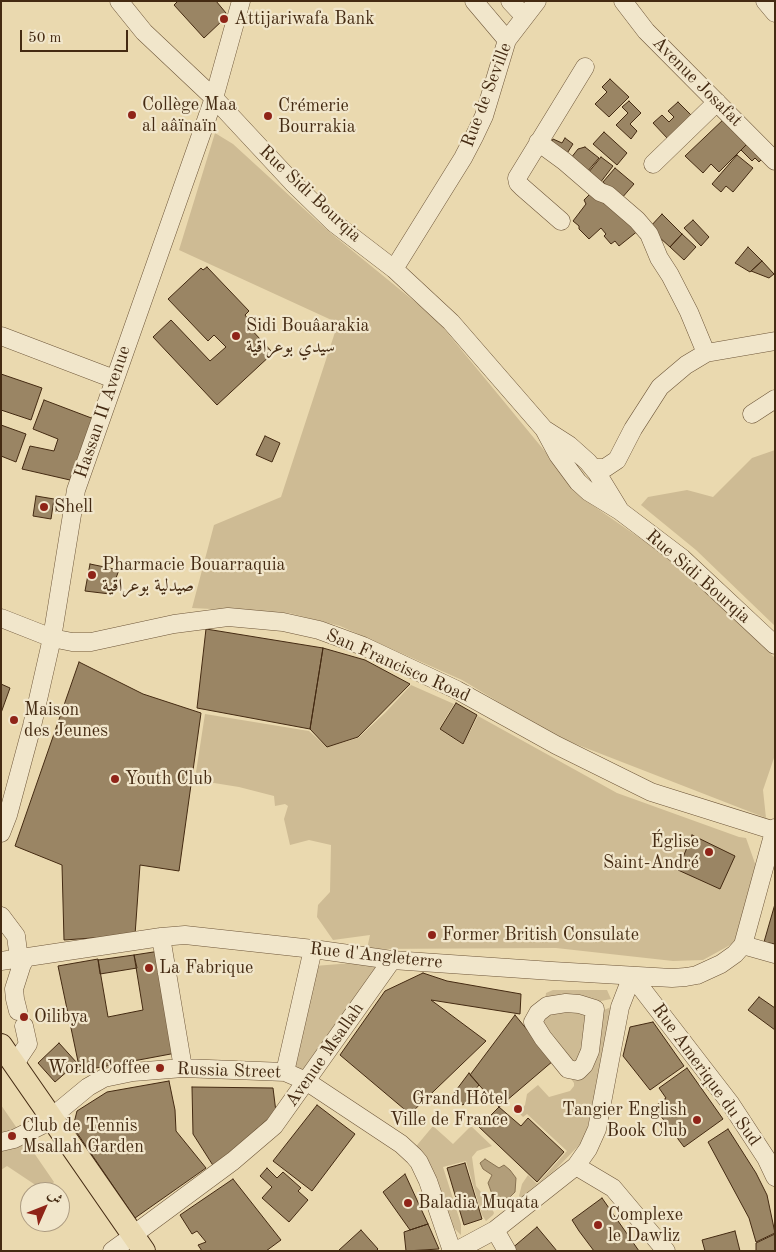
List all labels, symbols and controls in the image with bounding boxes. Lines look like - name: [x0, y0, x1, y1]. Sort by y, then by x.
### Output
- place label: Attijariwafa Bank: [234, 8, 375, 30]
- marker: Attijariwafa Bank: [218, 13, 230, 25]
- scale bar: [22, 20, 130, 52]
- text: 50 m: [28, 31, 62, 46]
- street label: Avenue Josafat: [647, 32, 747, 132]
- street label: Rue de Seville: [457, 40, 517, 150]
- place label: Collège Maa al aâïnaïn: [142, 94, 237, 136]
- place label: Crémerie Bourrakia: [278, 95, 356, 138]
- marker: Collège Maa al aâïnaïn: [126, 109, 138, 121]
- marker: Crémerie Bourrakia: [262, 110, 274, 122]
- street label: Rue Sidi Bourqia: [254, 141, 366, 247]
- place label: Sidi Bouâarakia سيدي بوعراقية: [246, 315, 369, 358]
- marker: Sidi Bouâarakia سيدي بوعراقية: [230, 330, 242, 342]
- street label: Hassan II Avenue: [70, 343, 136, 481]
- place label: Shell: [54, 496, 93, 518]
- marker: Shell: [38, 501, 50, 513]
- street label: Rue Sidi Bourqia: [641, 525, 755, 629]
- place label: Pharmacie Bouarraquia صيدلية بوعراقية: [102, 554, 285, 596]
- marker: Pharmacie Bouarraquia صيدلية بوعراقية: [86, 569, 98, 581]
- street label: San Francisco Road: [323, 625, 473, 707]
- place label: Maison des Jeunes: [24, 699, 108, 742]
- marker: Maison des Jeunes: [8, 714, 20, 726]
- place label: Youth Club: [125, 768, 212, 790]
- marker: Youth Club: [109, 773, 121, 785]
- place label: Église Saint-André: [603, 831, 699, 874]
- marker: Église Saint-André: [703, 846, 715, 858]
- place label: Former British Consulate: [442, 924, 639, 946]
- marker: Former British Consulate: [426, 929, 438, 941]
- street label: Rue d'Angleterre: [308, 938, 444, 974]
- place label: La Fabrique: [159, 957, 253, 979]
- marker: La Fabrique: [143, 962, 155, 974]
- street label: Avenue Msallah: [281, 999, 369, 1111]
- street label: Rue Amerique du Sud: [647, 1000, 765, 1150]
- place label: Oilibya: [34, 1006, 88, 1028]
- marker: Oilibya: [18, 1011, 30, 1023]
- place label: World Coffee: [47, 1057, 150, 1079]
- street label: Russia Street: [176, 1058, 282, 1084]
- marker: World Coffee: [154, 1062, 166, 1074]
- place label: Grand Hôtel Ville de France: [390, 1088, 508, 1130]
- place label: Tangier English Book Club: [562, 1099, 687, 1142]
- marker: Grand Hôtel Ville de France: [512, 1103, 524, 1115]
- marker: Tangier English Book Club: [691, 1114, 703, 1126]
- place label: Club de Tennis Msallah Garden: [22, 1115, 144, 1158]
- marker: Club de Tennis Msallah Garden: [6, 1130, 18, 1142]
- north arrow: [20, 1182, 70, 1232]
- text: ش: [45, 1187, 65, 1207]
- place label: Baladia Muqata: [418, 1192, 539, 1214]
- marker: Baladia Muqata: [402, 1197, 414, 1209]
- place label: Complexe le Dawliz: [608, 1204, 683, 1246]
- marker: Complexe le Dawliz: [592, 1219, 604, 1231]

